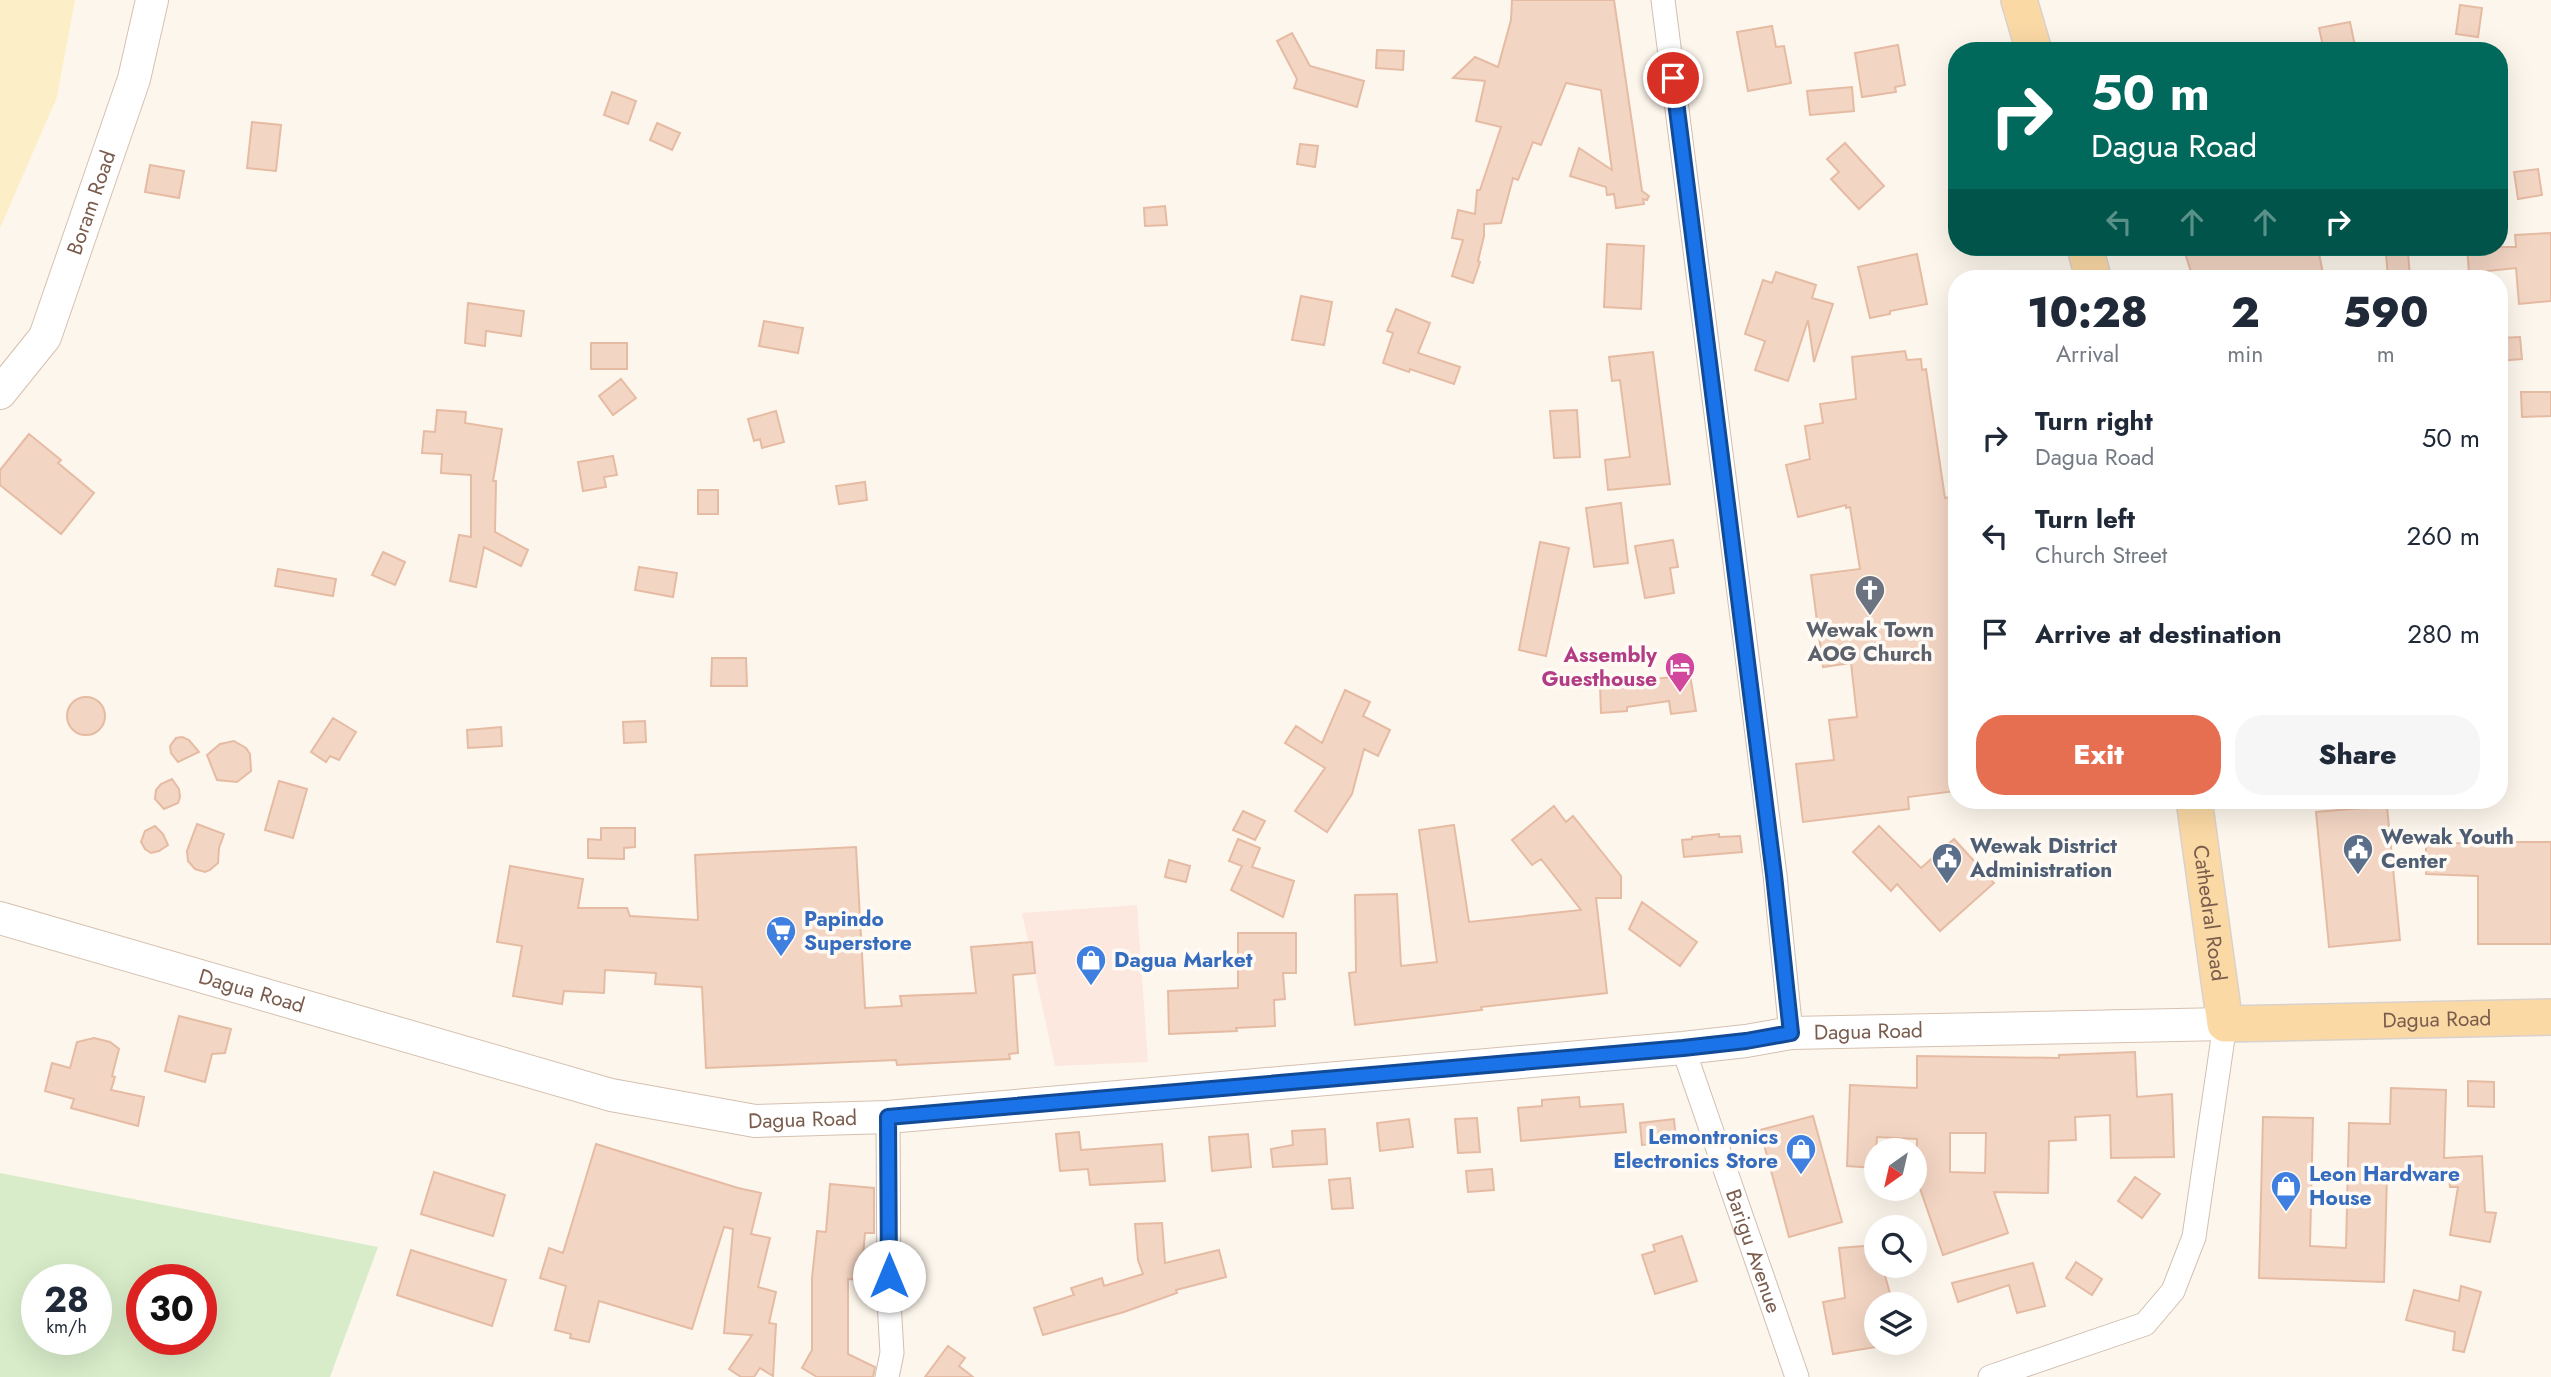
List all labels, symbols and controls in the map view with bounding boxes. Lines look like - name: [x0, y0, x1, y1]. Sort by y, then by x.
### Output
- pin: [1643, 48, 1703, 108]
- text: 50 m: [2091, 58, 2210, 128]
- icon: arrive: [1654, 59, 1692, 97]
- icon: right: [1976, 70, 2067, 161]
- text: Dagua Road: [2091, 123, 2257, 169]
- street label: Boram Road: [59, 146, 123, 259]
- icon: left: [2100, 203, 2138, 241]
- icon: ahead: [2173, 203, 2211, 241]
- icon: ahead: [2246, 203, 2284, 241]
- icon: right: [2319, 203, 2357, 241]
- text: 10:28: [2027, 282, 2148, 343]
- text: 2: [2231, 282, 2260, 343]
- text: 590: [2343, 282, 2429, 343]
- text: Arrival: [2056, 337, 2119, 371]
- text: min: [2227, 337, 2263, 371]
- text: m: [2377, 337, 2395, 371]
- text: Turn right: [2035, 402, 2153, 440]
- icon: right: [1976, 419, 2014, 457]
- text: 50 m: [2422, 419, 2480, 457]
- text: Dagua Road: [2035, 440, 2154, 474]
- text: Turn left: [2035, 500, 2135, 538]
- icon: left: [1976, 517, 2014, 555]
- text: 260 m: [2407, 517, 2480, 555]
- text: Church Street: [2035, 538, 2167, 572]
- church icon: Wewak Town AOG Church: [1853, 573, 1887, 617]
- place label: Wewak Town AOG Church: [1806, 615, 1934, 669]
- icon: arrive: [1976, 615, 2014, 653]
- text: Arrive at destination: [2035, 615, 2282, 653]
- text: 280 m: [2407, 615, 2480, 653]
- place label: Assembly Guesthouse: [1542, 640, 1658, 694]
- hotel icon: Assembly Guesthouse: [1663, 650, 1697, 694]
- button: Exit: [1976, 715, 2221, 795]
- button: Share: [2235, 715, 2480, 795]
- place label: Wewak Youth Center: [2381, 822, 2514, 876]
- place label: Wewak District Administration: [1969, 831, 2117, 885]
- public building icon: Wewak Youth Center: [2341, 832, 2375, 876]
- public building icon: Wewak District Administration: [1930, 841, 1964, 885]
- street label: Cathedral Road: [2185, 843, 2234, 983]
- place label: Papindo Superstore: [804, 904, 912, 958]
- supermarket icon: Papindo Superstore: [764, 914, 798, 958]
- shop icon: Dagua Market: [1074, 943, 1108, 987]
- place label: Dagua Market: [1114, 945, 1253, 975]
- street label: Dagua Road: [195, 961, 308, 1020]
- street label: Dagua Road: [2382, 1003, 2492, 1036]
- street label: Dagua Road: [1814, 1015, 1923, 1048]
- street label: Dagua Road: [748, 1103, 858, 1136]
- place label: Lemontronics Electronics Store: [1613, 1122, 1778, 1176]
- shop icon: Lemontronics Electronics Store: [1784, 1132, 1818, 1176]
- north arrow: [1864, 1138, 1927, 1200]
- map controls: [1864, 1138, 1927, 1355]
- place label: Leon Hardware House: [2309, 1159, 2460, 1213]
- shop icon: Leon Hardware House: [2269, 1169, 2303, 1213]
- street label: Barigu Avenue: [1718, 1185, 1789, 1317]
- button: search: [1864, 1215, 1927, 1278]
- position arrow: [852, 1239, 926, 1313]
- speed limit sign: 30: [126, 1264, 217, 1355]
- text: 28: [44, 1275, 89, 1325]
- button: layers: [1864, 1292, 1927, 1355]
- text: km/h: [46, 1314, 87, 1340]

